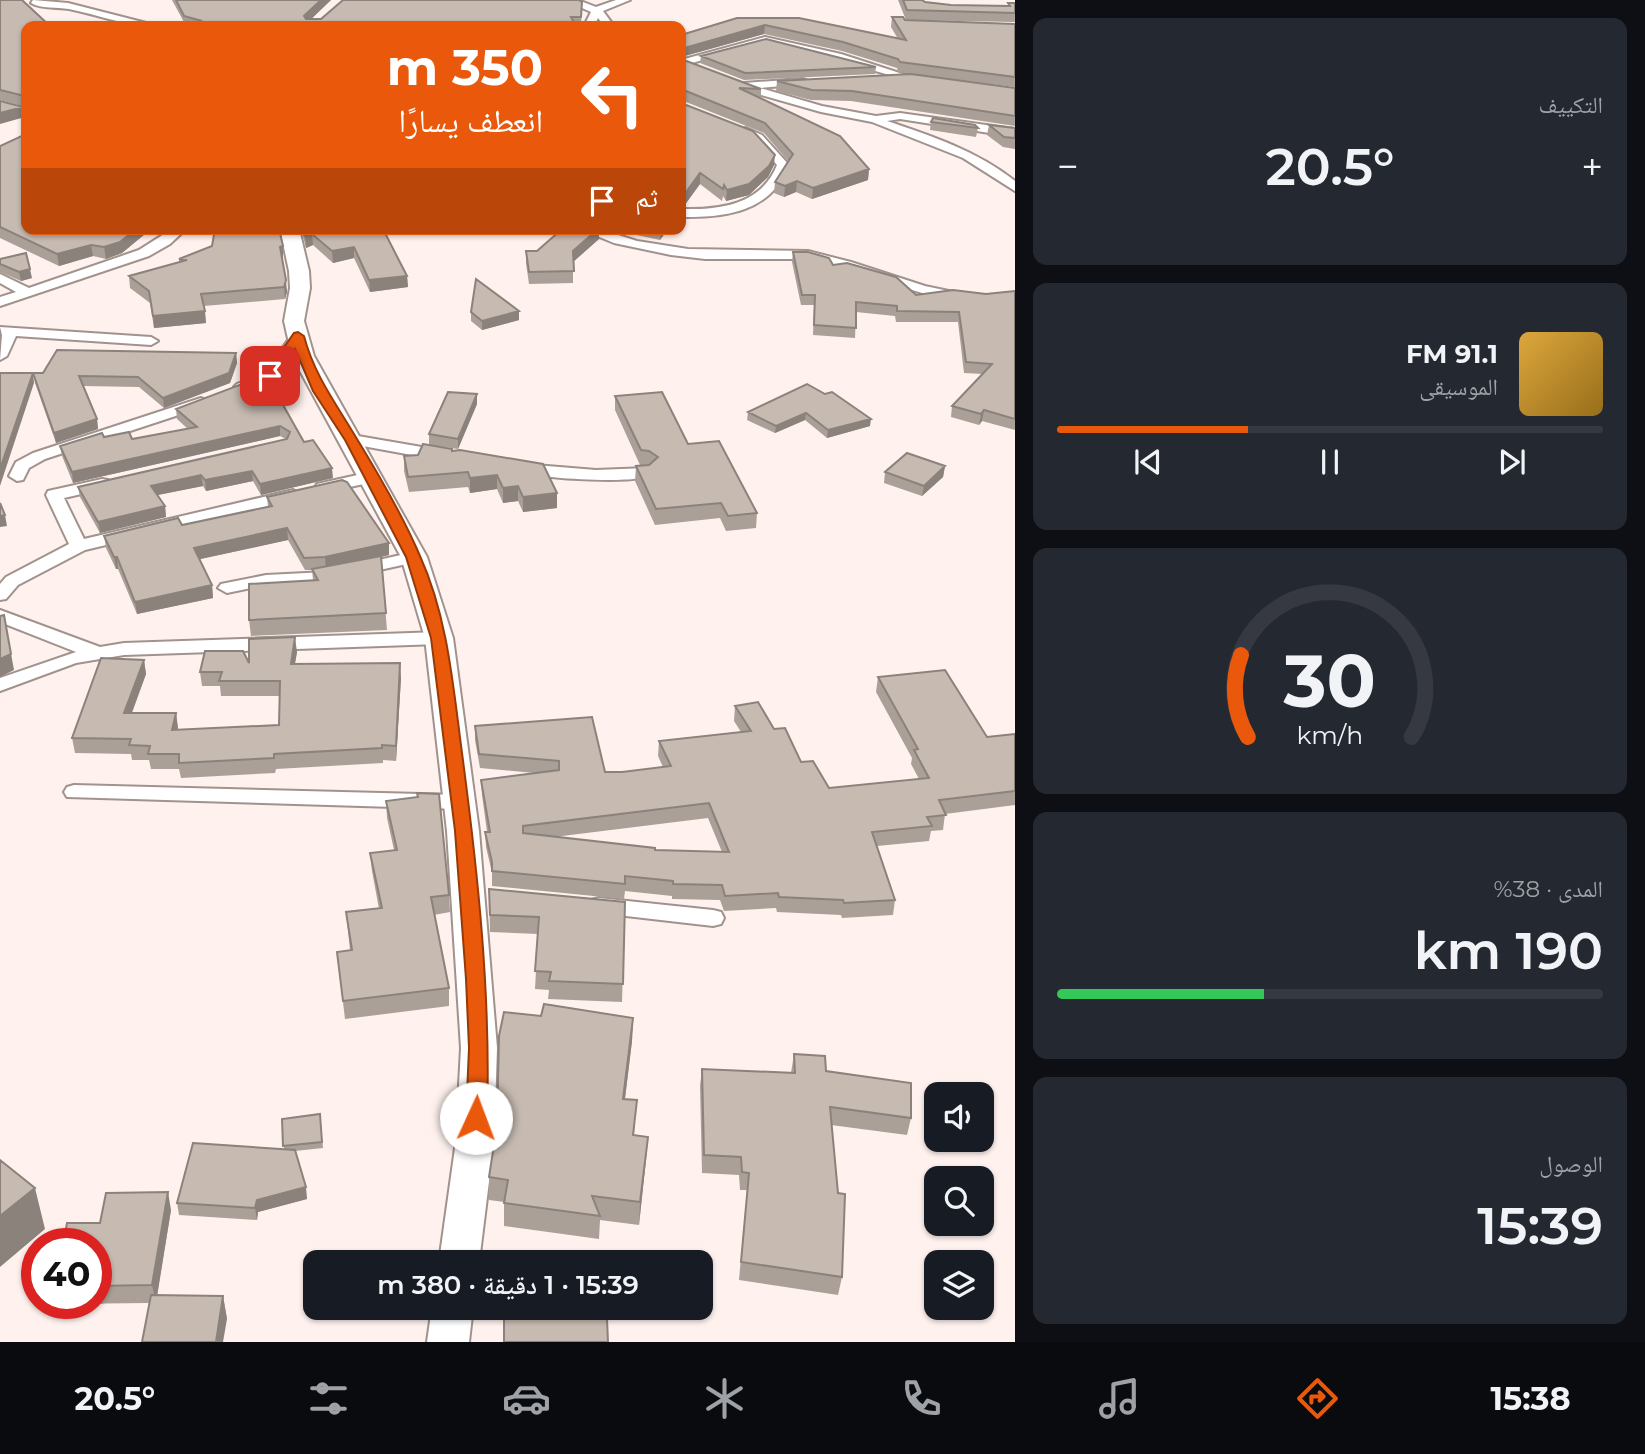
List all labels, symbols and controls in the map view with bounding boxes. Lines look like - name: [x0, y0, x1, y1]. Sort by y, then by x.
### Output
- text: 350 m: [387, 38, 543, 97]
- icon: left: [567, 49, 658, 140]
- text: التكييف: [1538, 91, 1603, 119]
- text: انعطف يسارًا: [398, 101, 543, 140]
- text: 20.5°: [1266, 135, 1394, 198]
- text: −: [1057, 143, 1079, 190]
- text: +: [1581, 143, 1603, 190]
- icon: arrive: [583, 182, 621, 220]
- text: ثم: [635, 182, 658, 214]
- text: 91.1 FM: [1406, 338, 1498, 370]
- pin: [240, 346, 300, 406]
- icon: arrive: [251, 357, 289, 395]
- text: الموسيقى: [1419, 373, 1498, 401]
- icon: previous: [1129, 443, 1167, 481]
- icon: pause: [1311, 443, 1349, 481]
- icon: next: [1493, 443, 1531, 481]
- text: 30: [1283, 637, 1376, 725]
- text: km/h: [1297, 720, 1363, 750]
- text: المدى · 38%: [1493, 875, 1603, 903]
- text: 190 km: [1414, 919, 1603, 982]
- position arrow: [439, 1081, 513, 1155]
- map controls: [924, 1082, 994, 1320]
- button: sound: [924, 1082, 994, 1152]
- text: الوصول: [1539, 1150, 1603, 1178]
- button: search: [924, 1166, 994, 1236]
- text: 15:39: [1477, 1194, 1603, 1257]
- speed limit sign: 40: [21, 1228, 112, 1319]
- button: layers: [924, 1250, 994, 1320]
- text: 15:39 · 1 دقيقة · 380 m: [377, 1269, 639, 1301]
- icon: filters: [304, 1374, 353, 1423]
- icon: car: [502, 1374, 551, 1423]
- icon: climate: [700, 1374, 749, 1423]
- icon: phone: [897, 1374, 946, 1423]
- icon: music: [1095, 1374, 1144, 1423]
- icon: directions: [1293, 1374, 1342, 1423]
- text: 20.5°: [74, 1379, 155, 1418]
- text: 15:38: [1491, 1379, 1571, 1418]

